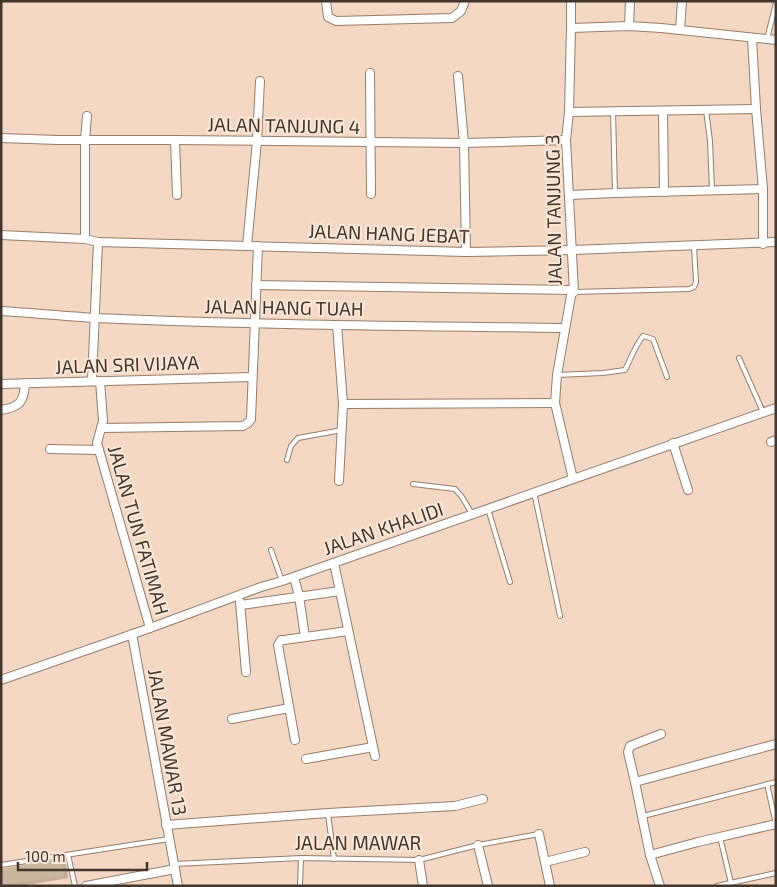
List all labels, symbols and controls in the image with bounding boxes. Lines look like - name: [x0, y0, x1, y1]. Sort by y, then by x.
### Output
- street label: JALAN TANJUNG 4: [208, 112, 360, 138]
- street label: JALAN TANJUNG 3: [540, 134, 566, 286]
- street label: JALAN HANG JEBAT: [308, 219, 470, 247]
- street label: JALAN HANG TUAH: [204, 294, 364, 320]
- street label: JALAN SRI VIJAYA: [55, 350, 200, 378]
- street label: JALAN TUN FATIMAH: [104, 442, 174, 618]
- street label: JALAN KHALIDI: [320, 497, 446, 559]
- street label: JALAN MAWAR 13: [144, 667, 192, 817]
- street label: JALAN MAWAR: [295, 831, 421, 854]
- scale bar: [18, 840, 146, 872]
- text: 100 m: [25, 847, 66, 865]

